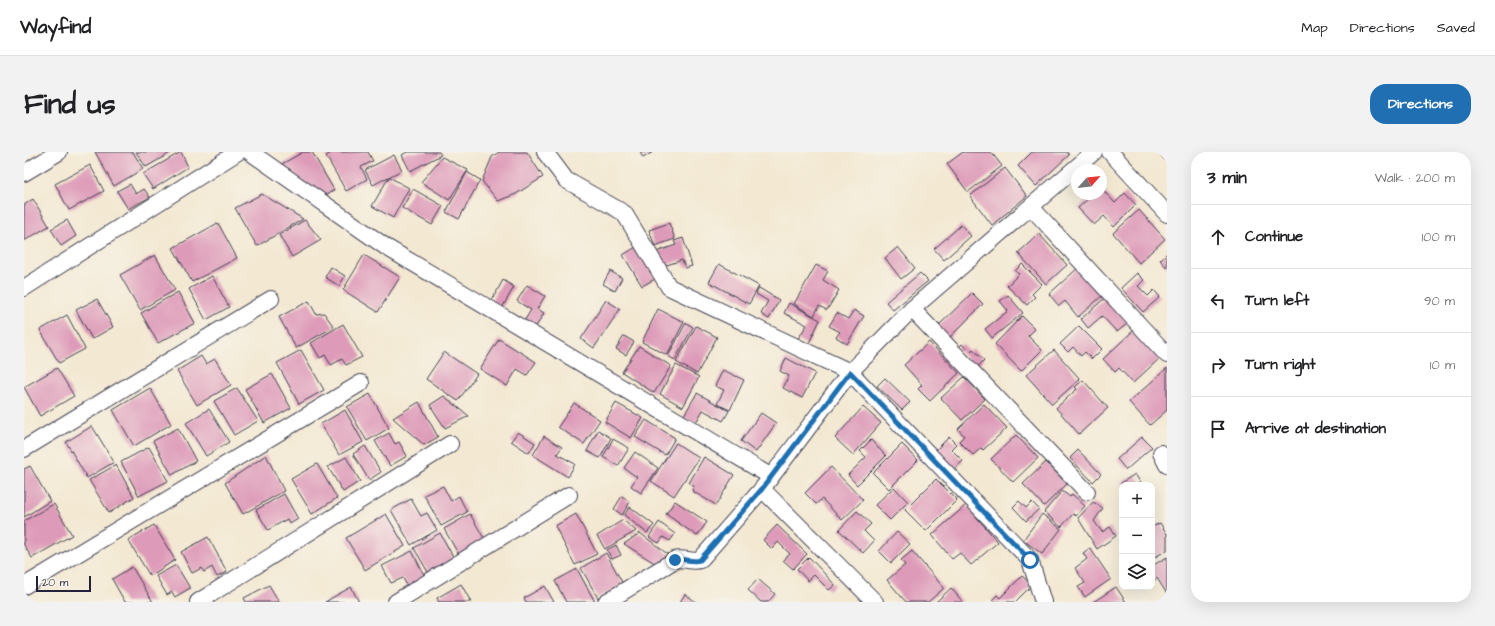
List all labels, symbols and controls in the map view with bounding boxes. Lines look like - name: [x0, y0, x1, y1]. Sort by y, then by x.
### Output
- text: Wayfind: [20, 14, 91, 41]
- text: Map: [1301, 18, 1328, 38]
- text: Directions: [1350, 18, 1415, 38]
- text: Saved: [1437, 18, 1475, 38]
- button: Directions: [1370, 84, 1471, 124]
- text: Find us: [24, 85, 115, 124]
- north arrow: [1071, 164, 1107, 200]
- text: 3 min: [1207, 166, 1247, 190]
- text: Walk · 200 m: [1375, 169, 1455, 187]
- icon: ahead: [1207, 226, 1229, 248]
- text: Continue: [1245, 226, 1303, 247]
- text: 100 m: [1422, 228, 1455, 246]
- icon: left: [1207, 290, 1229, 312]
- text: Turn left: [1245, 290, 1309, 311]
- text: 90 m: [1424, 292, 1455, 310]
- icon: right: [1207, 354, 1229, 376]
- text: Turn right: [1245, 354, 1316, 375]
- text: 10 m: [1430, 356, 1455, 374]
- icon: arrive: [1207, 418, 1229, 440]
- text: Arrive at destination: [1245, 418, 1386, 439]
- map controls: [1119, 482, 1155, 590]
- button: +: [1119, 482, 1155, 518]
- button: −: [1119, 518, 1155, 554]
- route end: [666, 551, 684, 569]
- route start: [1021, 551, 1039, 569]
- button: layers: [1119, 554, 1155, 590]
- scale bar: [36, 574, 91, 593]
- text: 20 m: [42, 575, 68, 590]

